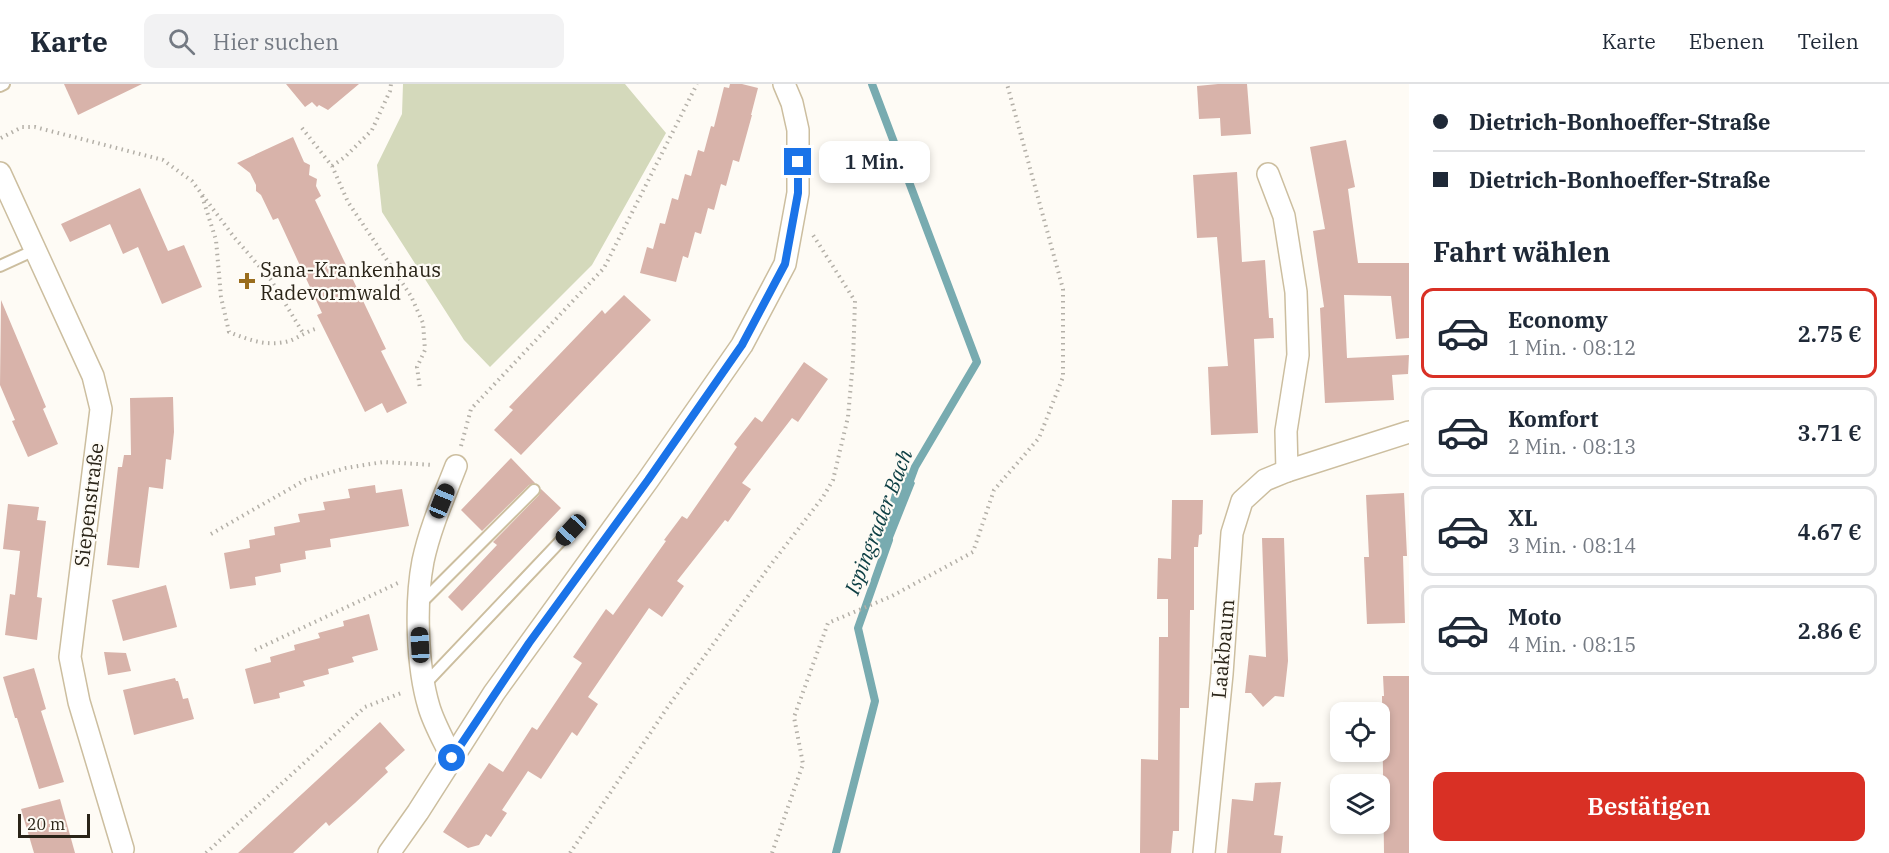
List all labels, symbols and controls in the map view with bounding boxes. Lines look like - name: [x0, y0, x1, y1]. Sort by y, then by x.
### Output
- search box: [144, 14, 564, 68]
- text: Karte: [30, 23, 108, 60]
- icon: search: [165, 25, 198, 58]
- text: Hier suchen: [213, 27, 339, 56]
- text: Karte: [1602, 27, 1656, 55]
- text: Ebenen: [1689, 27, 1764, 55]
- text: Teilen: [1797, 27, 1859, 55]
- text: Dietrich-Bonhoeffer-Straße: [1469, 107, 1770, 136]
- callout: 1 Min.: [819, 141, 930, 183]
- route end: [784, 148, 811, 175]
- text: 1 Min.: [845, 148, 904, 175]
- text: Dietrich-Bonhoeffer-Straße: [1469, 165, 1770, 194]
- text: Fahrt wählen: [1433, 234, 1610, 269]
- place label: Sana-Krankenhaus Radevormwald: [260, 256, 441, 306]
- marker: Sana-Krankenhaus Radevormwald: [238, 272, 256, 290]
- text: Economy: [1508, 305, 1608, 334]
- icon: car: [1436, 306, 1490, 360]
- text: 2.75 €: [1798, 319, 1862, 348]
- text: 1 Min. · 08:12: [1508, 334, 1636, 361]
- text: Komfort: [1508, 404, 1598, 433]
- icon: car: [1436, 405, 1490, 459]
- text: 3.71 €: [1798, 418, 1862, 447]
- text: 2 Min. · 08:13: [1508, 433, 1636, 460]
- street label: Siepenstraße: [68, 441, 110, 568]
- water label: Ispingrader Bach: [837, 445, 919, 599]
- car: [427, 481, 457, 521]
- text: XL: [1508, 503, 1538, 532]
- icon: car: [1436, 504, 1490, 558]
- car: [552, 511, 590, 549]
- text: 4.67 €: [1798, 517, 1862, 546]
- text: 3 Min. · 08:14: [1508, 532, 1636, 559]
- street label: Laakbaum: [1205, 598, 1240, 700]
- text: Moto: [1508, 602, 1562, 631]
- icon: car: [1436, 603, 1490, 657]
- text: 2.86 €: [1798, 616, 1862, 645]
- car: [410, 627, 430, 663]
- text: 4 Min. · 08:15: [1508, 631, 1636, 658]
- map controls: [1330, 702, 1390, 834]
- button: locate: [1330, 702, 1390, 762]
- route start: [438, 744, 465, 771]
- button: Bestätigen: [1433, 772, 1865, 841]
- button: layers: [1330, 774, 1390, 834]
- scale bar: [18, 811, 90, 838]
- text: 20 m: [27, 814, 65, 834]

